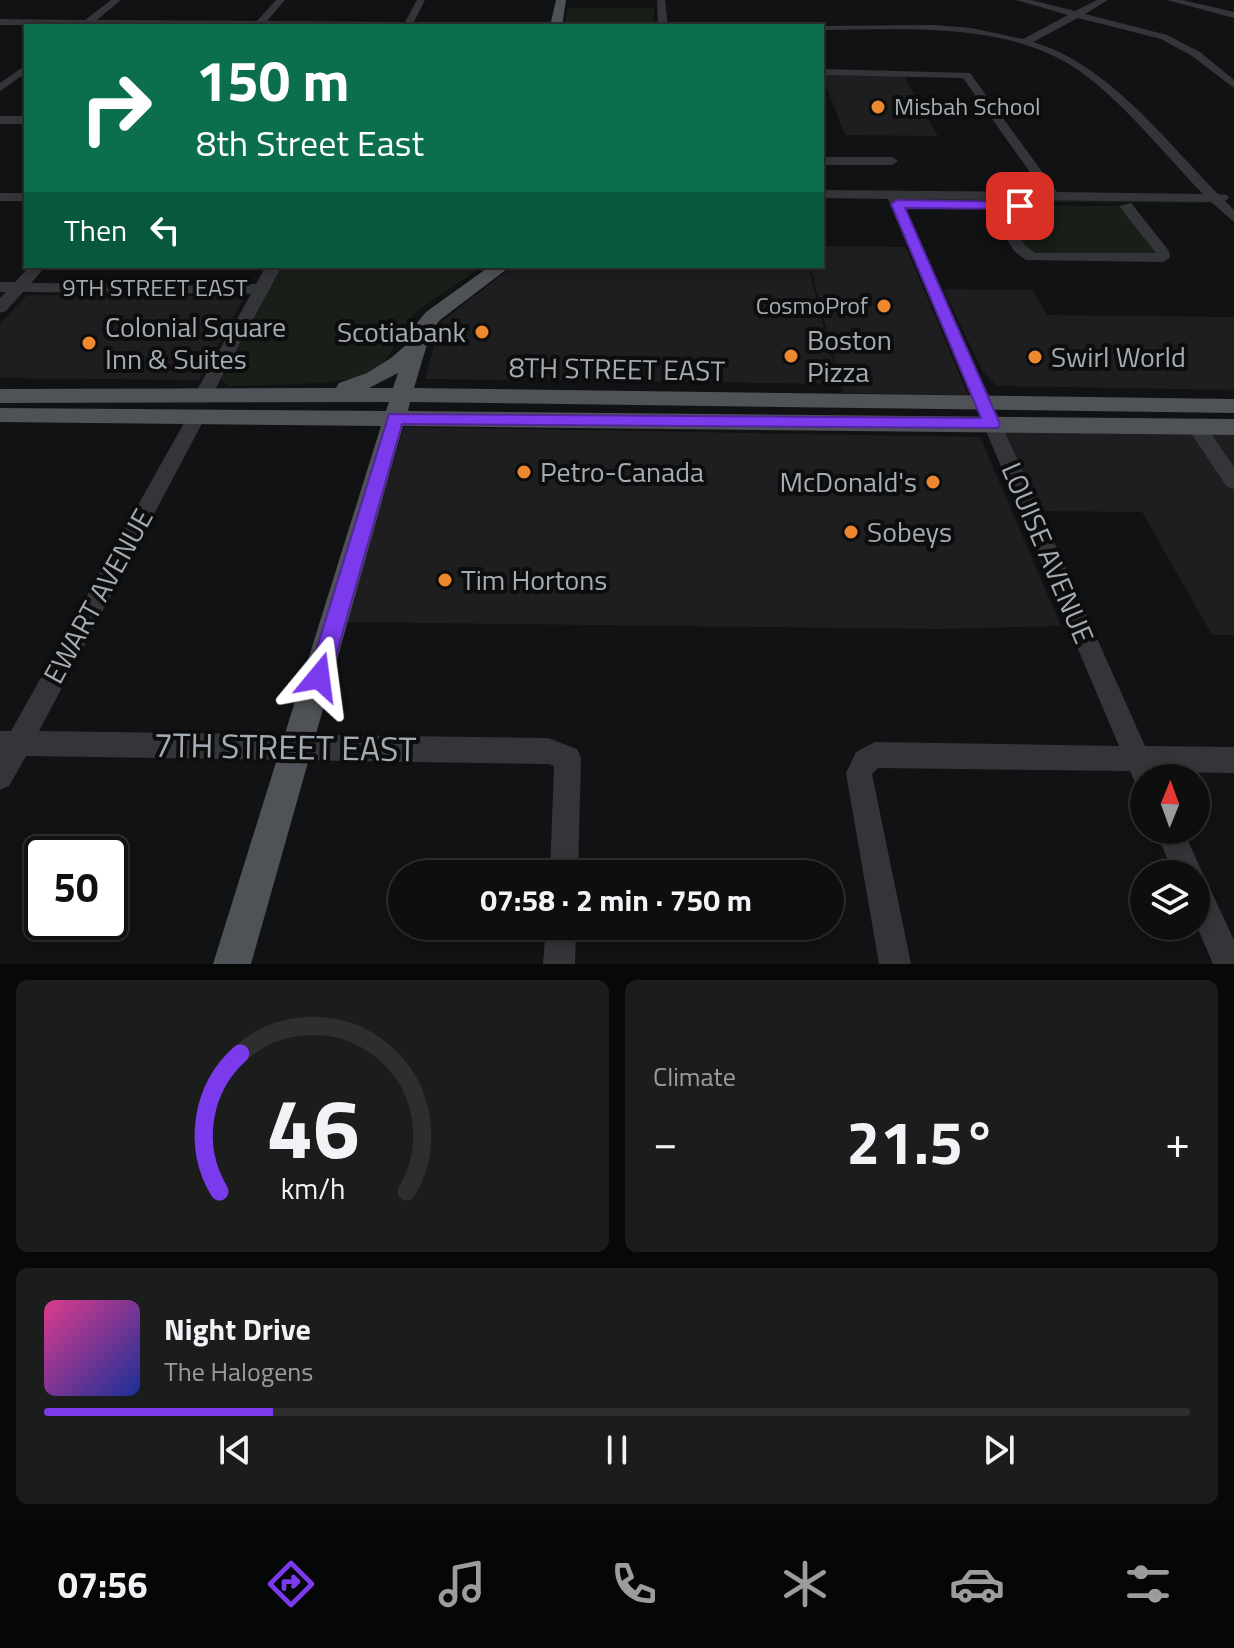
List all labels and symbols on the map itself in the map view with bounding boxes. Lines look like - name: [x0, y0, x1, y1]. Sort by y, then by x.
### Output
- place label: Misbah School: [894, 88, 1041, 124]
- marker: Misbah School: [869, 98, 887, 116]
- pin: [986, 172, 1054, 240]
- street label: 9TH STREET EAST: [62, 269, 248, 305]
- place label: CosmoProf: [756, 287, 868, 323]
- marker: CosmoProf: [875, 297, 893, 315]
- place label: Colonial Square Inn & Suites: [105, 305, 286, 380]
- place label: Scotiabank: [337, 310, 466, 353]
- place label: Boston Pizza: [807, 318, 892, 393]
- marker: Scotiabank: [473, 323, 491, 341]
- marker: Colonial Square Inn & Suites: [80, 334, 98, 352]
- place label: Swirl World: [1051, 335, 1186, 378]
- street label: 8TH STREET EAST: [508, 345, 726, 392]
- marker: Boston Pizza: [782, 347, 800, 365]
- marker: Swirl World: [1026, 348, 1044, 366]
- place label: Petro-Canada: [540, 450, 704, 493]
- street label: LOUISE AVENUE: [991, 455, 1106, 650]
- place label: McDonald's: [780, 460, 917, 503]
- marker: Petro-Canada: [515, 463, 533, 481]
- marker: McDonald's: [924, 473, 942, 491]
- street label: EWART AVENUE: [32, 500, 163, 691]
- place label: Sobeys: [867, 510, 952, 553]
- marker: Sobeys: [842, 523, 860, 541]
- place label: Tim Hortons: [461, 558, 607, 601]
- marker: Tim Hortons: [436, 571, 454, 589]
- position arrow: [277, 635, 361, 719]
- street label: 7TH STREET EAST: [153, 718, 417, 774]
- north arrow: [1130, 764, 1210, 844]
- speed limit sign: 50: [24, 836, 128, 940]

